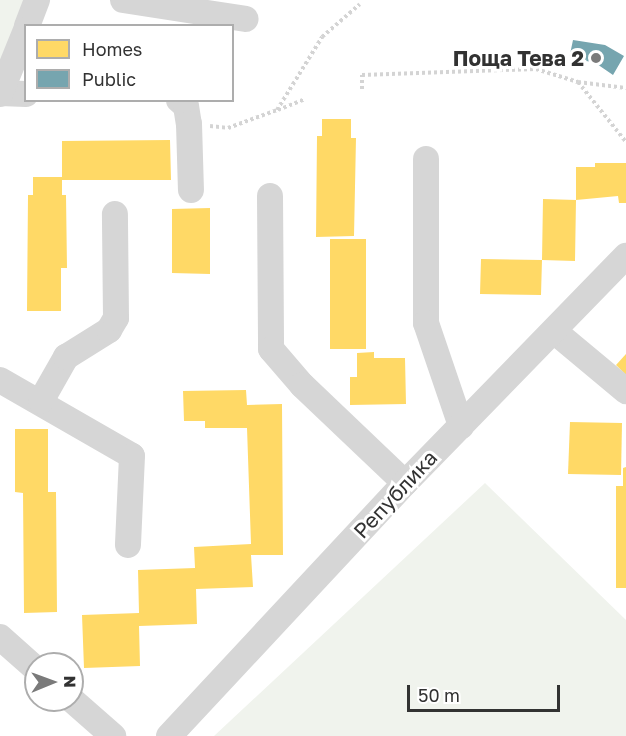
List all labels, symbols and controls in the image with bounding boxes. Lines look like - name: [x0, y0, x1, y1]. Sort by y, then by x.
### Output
- legend: [24, 24, 234, 102]
- text: Homes: [82, 38, 142, 60]
- place label: Поща Тева 2: [453, 45, 584, 71]
- marker: Поща Тева 2: [589, 51, 603, 65]
- text: Public: [82, 68, 136, 90]
- street label: Република: [348, 445, 442, 543]
- north arrow: [24, 652, 84, 712]
- scale bar: [410, 673, 563, 711]
- text: N: [60, 675, 80, 688]
- text: 50 m: [418, 684, 460, 706]

